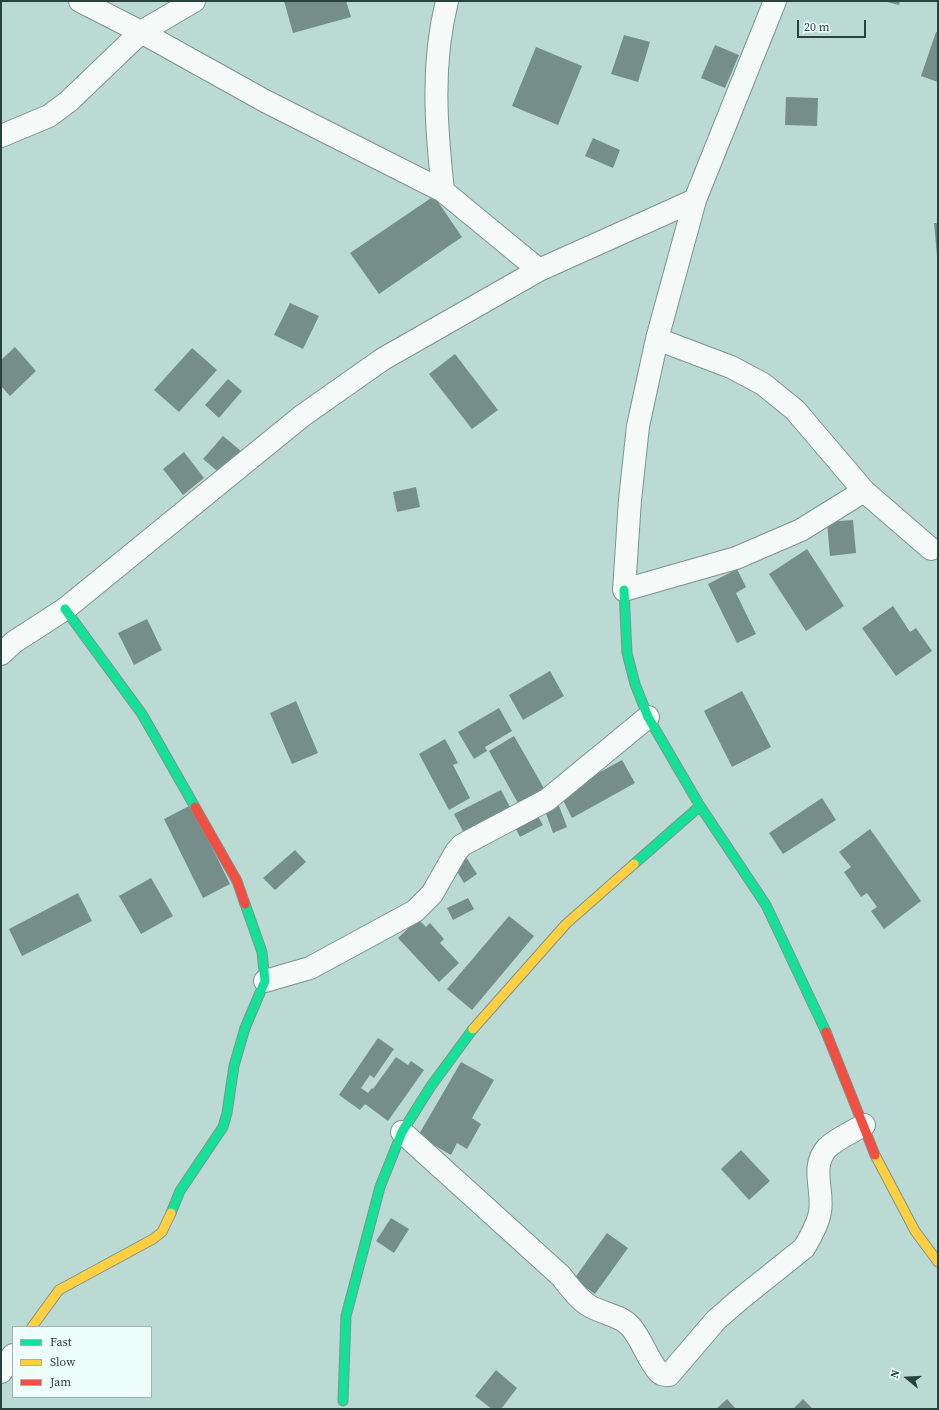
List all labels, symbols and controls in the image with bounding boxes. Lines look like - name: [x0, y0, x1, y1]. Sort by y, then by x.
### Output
- scale bar: [799, 12, 868, 38]
- text: 20 m: [804, 19, 830, 35]
- legend: [12, 1326, 152, 1398]
- text: Fast: [50, 1334, 72, 1350]
- text: Slow: [50, 1354, 75, 1370]
- north arrow: [887, 1358, 927, 1398]
- text: N: [887, 1368, 903, 1380]
- text: Jam: [50, 1374, 71, 1390]

